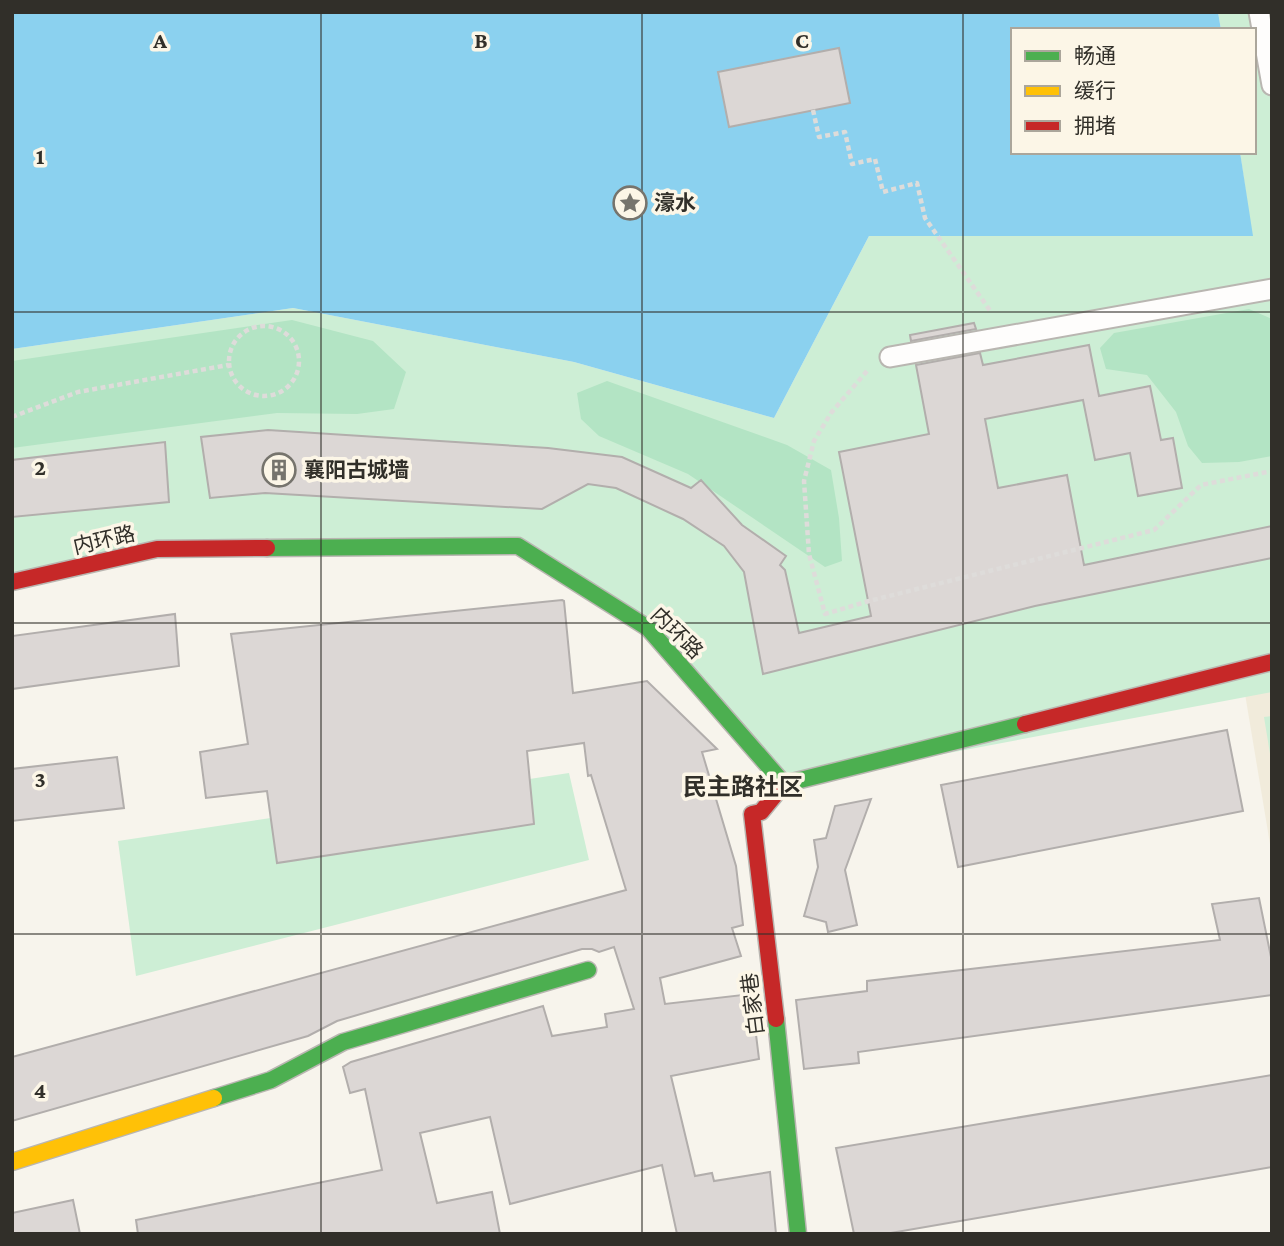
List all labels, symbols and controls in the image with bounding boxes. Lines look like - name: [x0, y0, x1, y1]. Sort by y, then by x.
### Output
- text: A: [152, 27, 167, 53]
- text: B: [474, 27, 488, 53]
- text: C: [795, 27, 809, 53]
- legend: [1011, 28, 1256, 154]
- text: 畅通: [1074, 44, 1116, 68]
- text: 缓行: [1074, 79, 1116, 103]
- text: 拥堵: [1074, 114, 1116, 138]
- text: 1: [36, 143, 45, 169]
- place icon: 濠水: [611, 184, 649, 222]
- place label: 濠水: [654, 191, 696, 215]
- building icon: 襄阳古城墙: [260, 451, 298, 489]
- text: 2: [34, 454, 46, 480]
- place label: 襄阳古城墙: [304, 458, 409, 482]
- street label: 内环路: [71, 521, 137, 559]
- street label: 内环路: [646, 602, 708, 664]
- text: 3: [34, 766, 46, 792]
- district label: 民主路社区: [683, 773, 803, 800]
- street label: 白家巷: [737, 971, 769, 1037]
- text: 4: [34, 1077, 46, 1103]

